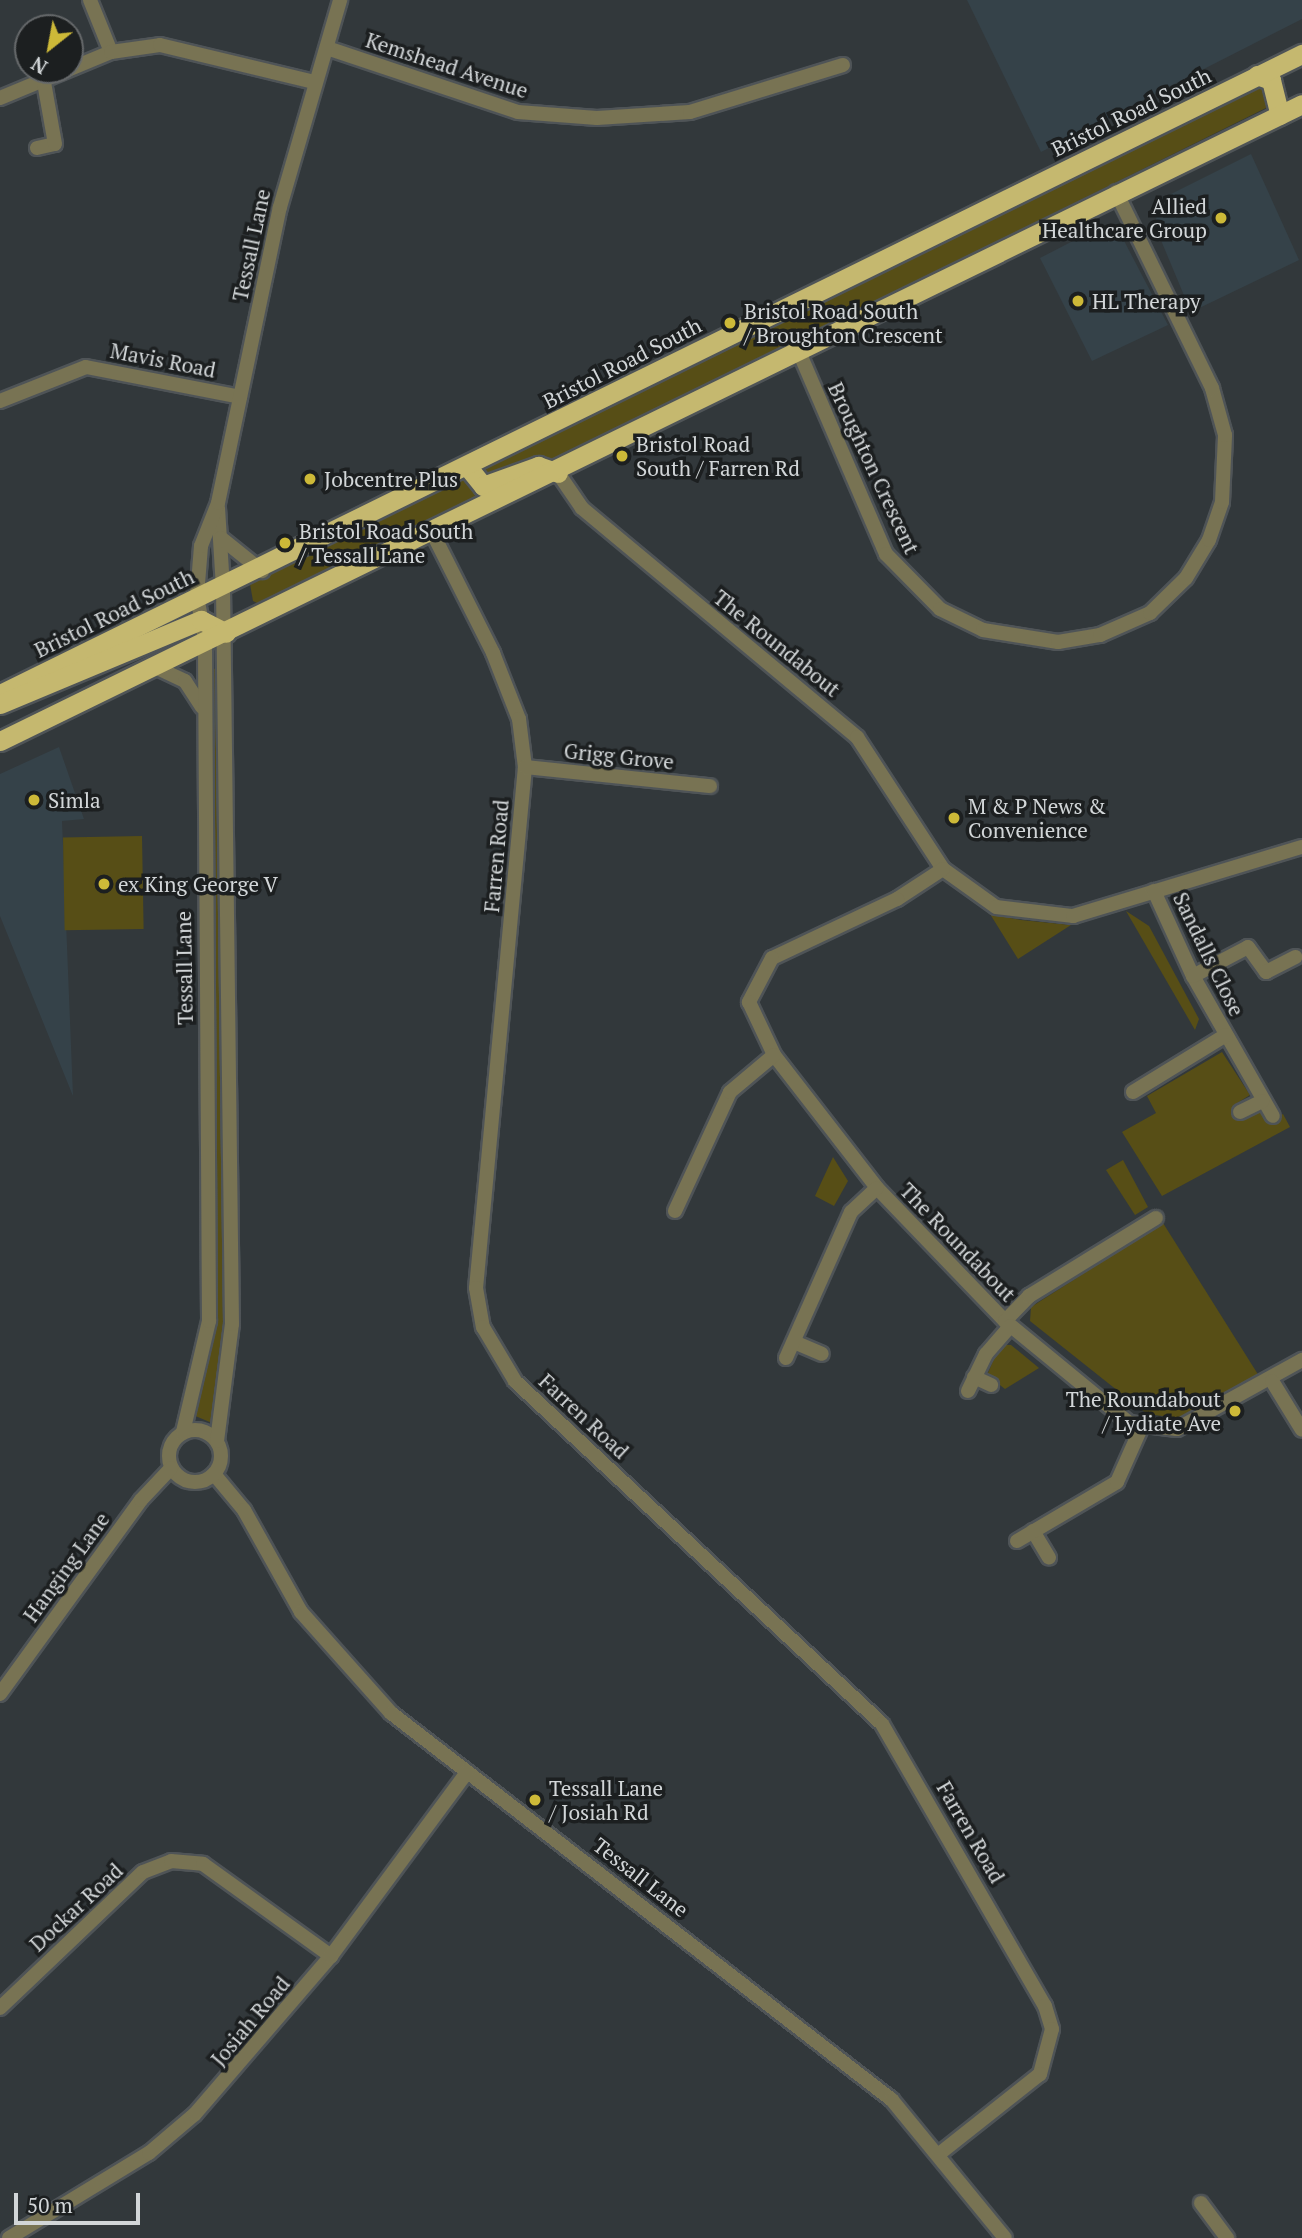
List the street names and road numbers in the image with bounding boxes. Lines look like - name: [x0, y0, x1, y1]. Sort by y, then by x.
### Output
- street label: Kemshead Avenue: [363, 27, 531, 103]
- street label: Bristol Road South: [1047, 62, 1215, 162]
- street label: Tessall Lane: [227, 187, 275, 303]
- street label: Bristol Road South: [539, 312, 705, 414]
- street label: Mavis Road: [108, 337, 218, 383]
- street label: Broughton Crescent: [823, 378, 925, 558]
- street label: Bristol Road South: [30, 563, 198, 663]
- street label: The Roundabout: [709, 584, 845, 702]
- street label: Grigg Grove: [563, 738, 675, 774]
- street label: Farren Road: [479, 799, 513, 913]
- street label: Sandalls Close: [1168, 888, 1250, 1020]
- street label: Tessall Lane: [170, 911, 198, 1025]
- street label: The Roundabout: [895, 1177, 1021, 1307]
- street label: Farren Road: [534, 1368, 634, 1464]
- street label: Hanging Lane: [18, 1507, 114, 1627]
- street label: Farren Road: [932, 1777, 1010, 1887]
- street label: Tessall Lane: [588, 1832, 694, 1922]
- street label: Dockar Road: [24, 1858, 128, 1956]
- street label: Josiah Road: [205, 1971, 295, 2071]

